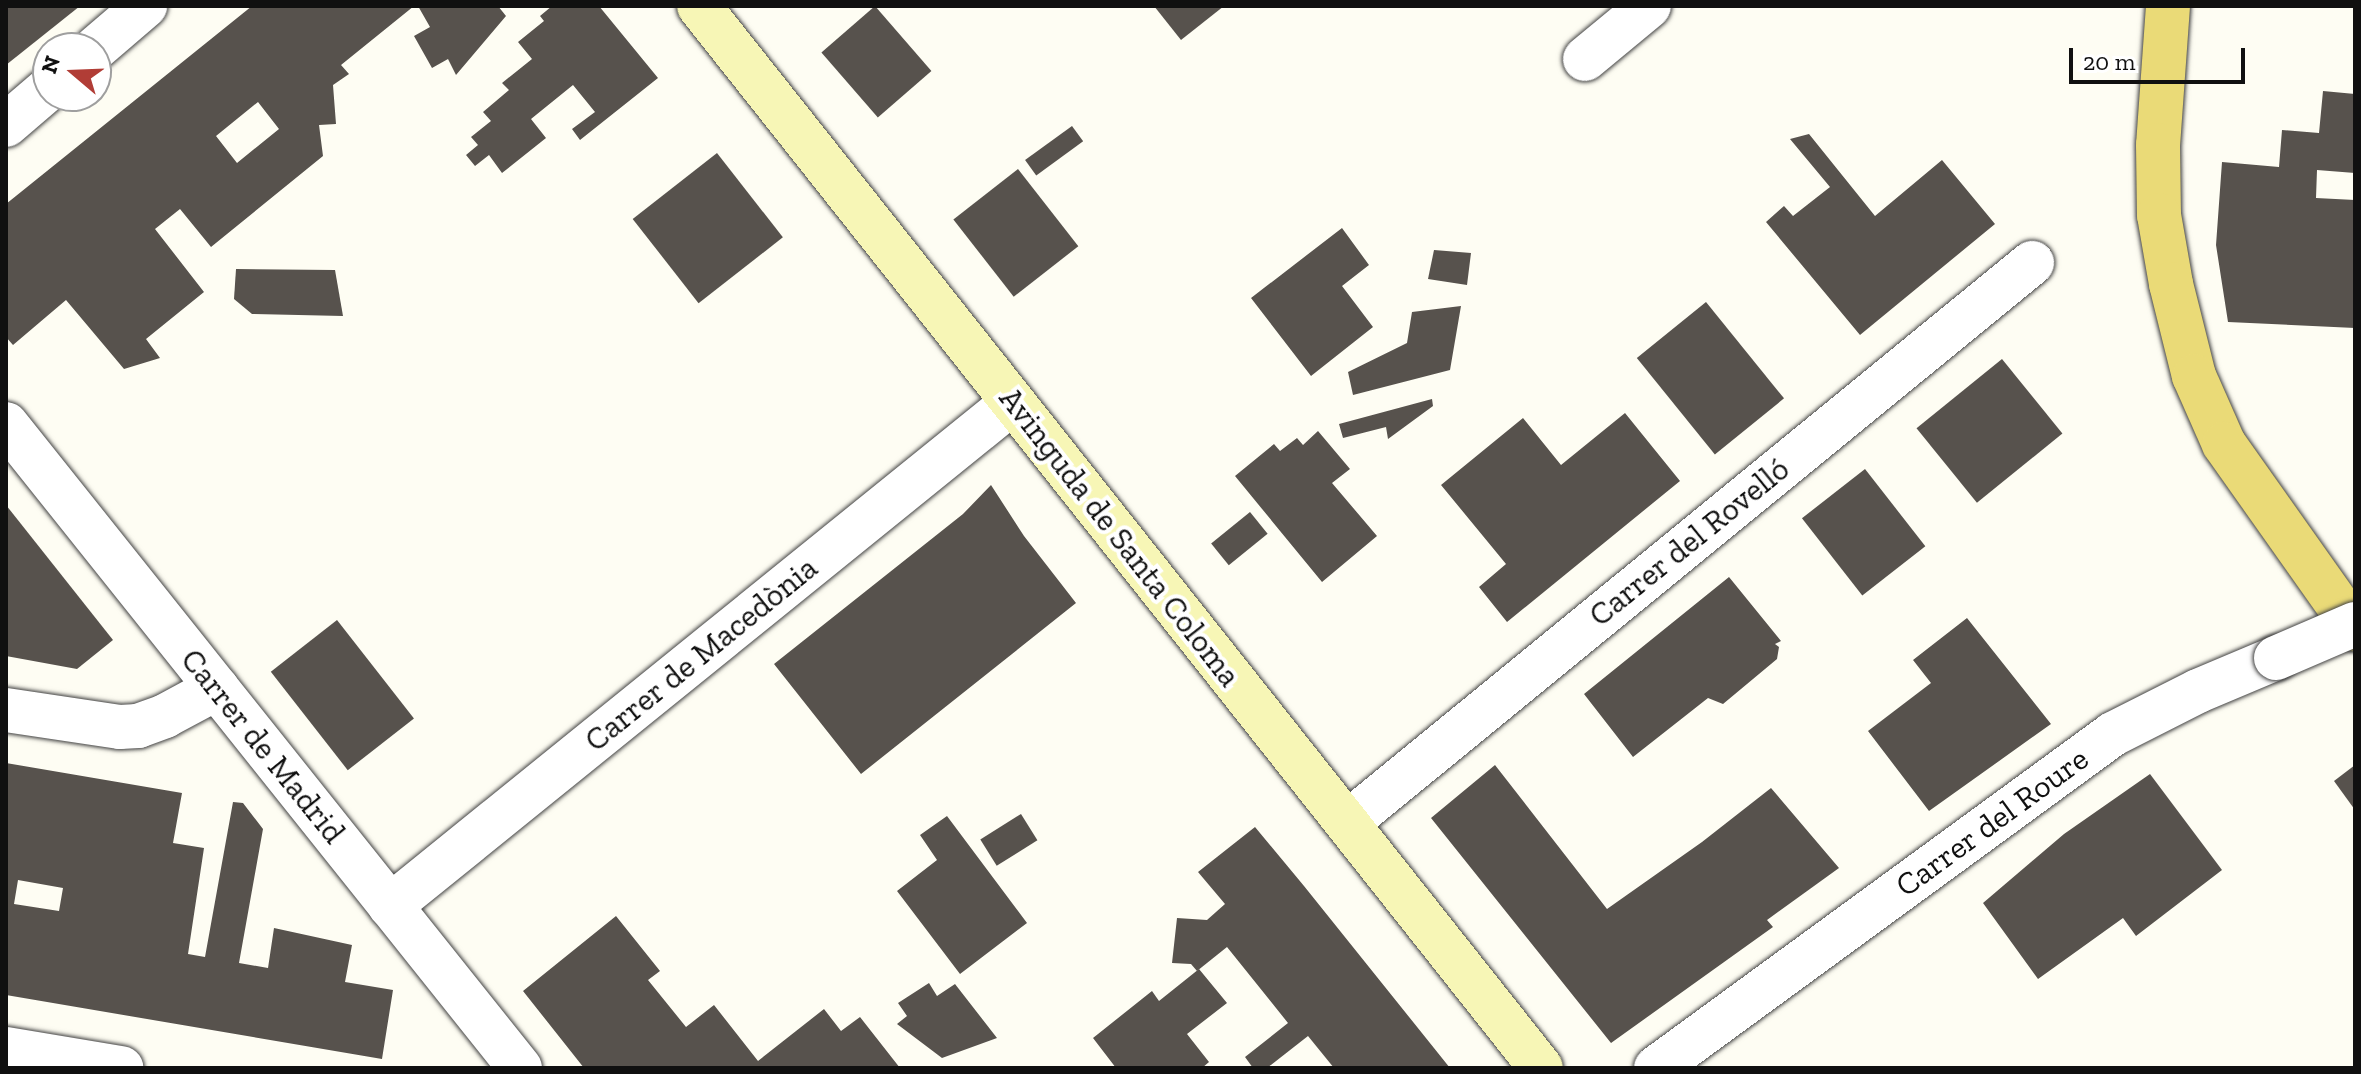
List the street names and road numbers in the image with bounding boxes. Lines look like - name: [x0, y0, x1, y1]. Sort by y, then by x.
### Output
- street label: Avinguda de Santa Coloma: [991, 380, 1249, 694]
- street label: Carrer del Rovelló: [1581, 449, 1797, 635]
- street label: Carrer de Macedònia: [577, 548, 825, 760]
- street label: Carrer de Madrid: [173, 641, 353, 851]
- street label: Carrer del Roure: [1888, 739, 2096, 905]

